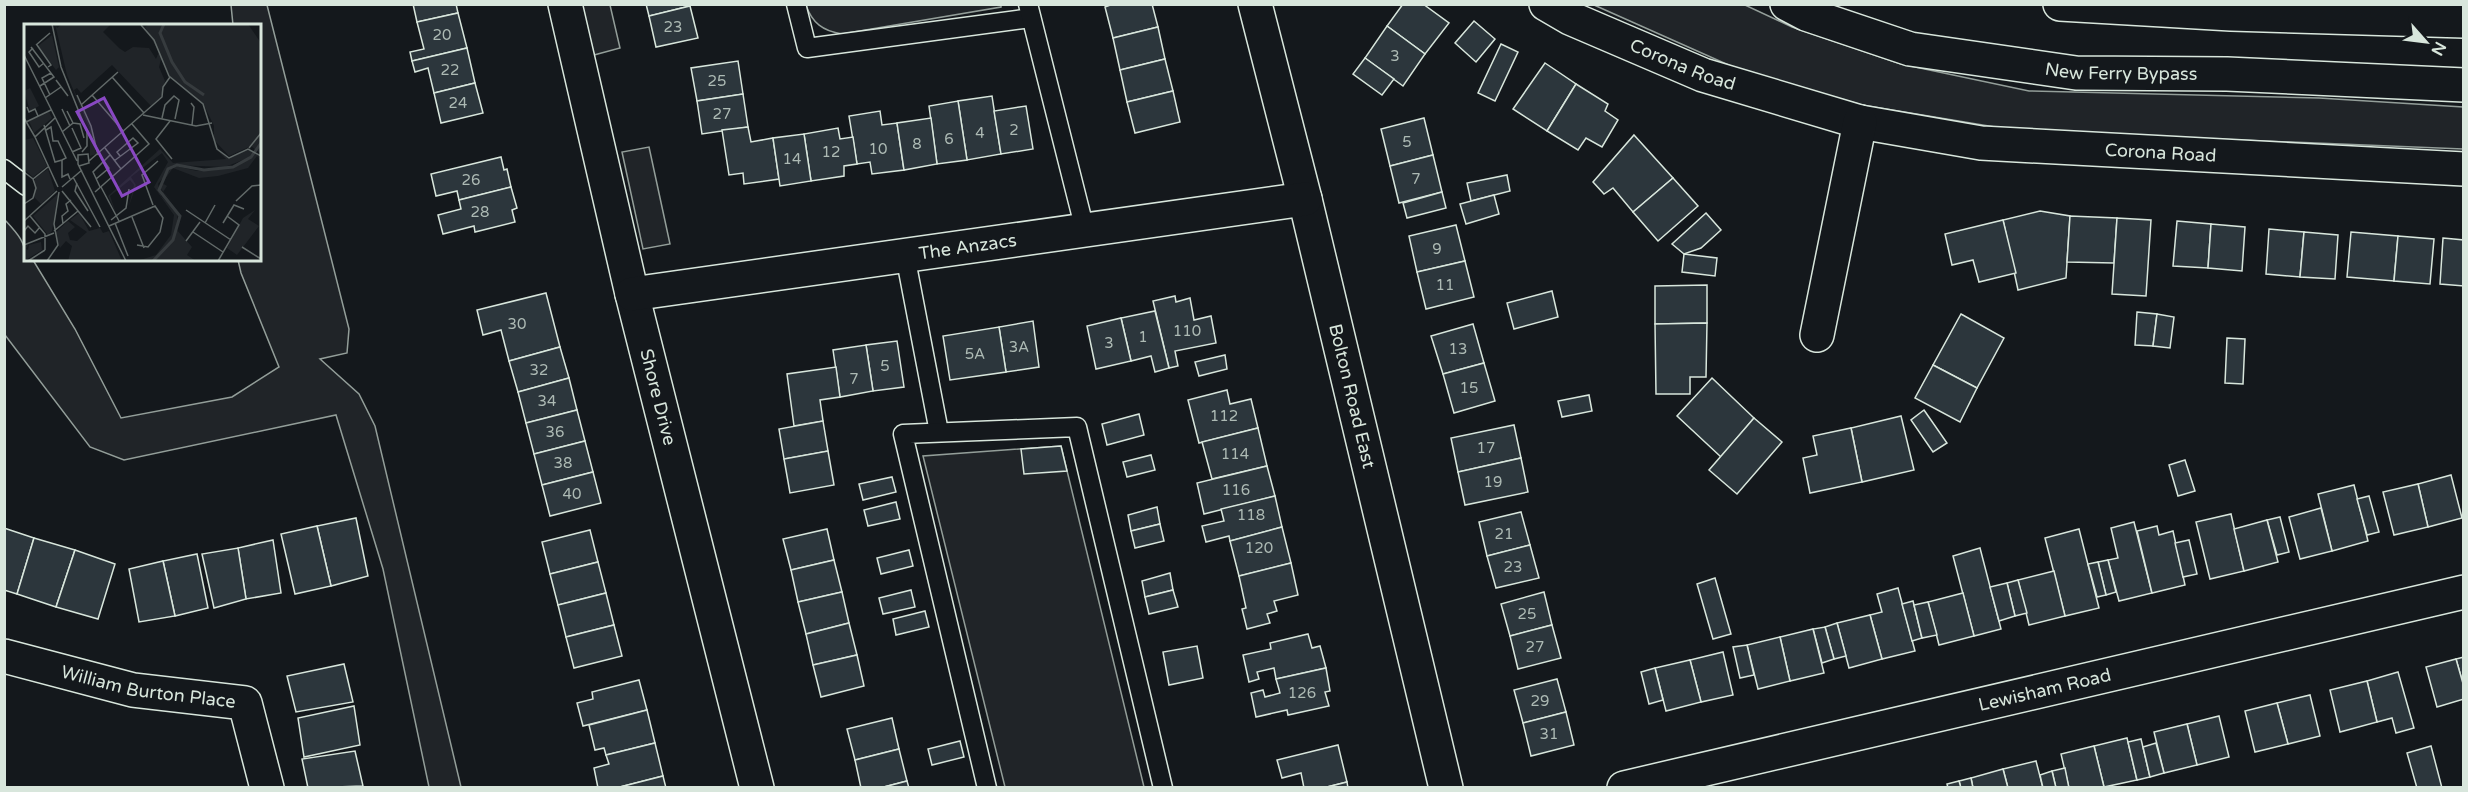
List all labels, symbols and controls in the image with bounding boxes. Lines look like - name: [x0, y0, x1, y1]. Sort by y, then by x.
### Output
- north arrow: [2396, 12, 2456, 72]
- house number: 23: [664, 18, 682, 36]
- inset map: [24, 24, 261, 261]
- house number: 20: [433, 26, 451, 44]
- street label: Corona Road: [1627, 34, 1738, 95]
- text: N: [2427, 38, 2450, 59]
- house number: 3: [1390, 47, 1400, 65]
- street label: New Ferry Bypass: [2044, 58, 2197, 85]
- house number: 22: [441, 61, 459, 79]
- house number: 25: [708, 72, 726, 90]
- house number: 24: [449, 94, 467, 112]
- house number: 27: [713, 105, 731, 123]
- house number: 2: [1009, 121, 1019, 139]
- house number: 4: [975, 124, 985, 142]
- house number: 6: [944, 130, 954, 148]
- house number: 5: [1402, 133, 1412, 151]
- house number: 8: [912, 135, 922, 153]
- street label: Corona Road: [2104, 139, 2217, 167]
- house number: 10: [869, 140, 887, 158]
- house number: 12: [822, 143, 840, 161]
- house number: 14: [783, 150, 801, 168]
- house number: 7: [1411, 170, 1421, 188]
- house number: 26: [462, 171, 480, 189]
- house number: 28: [471, 203, 489, 221]
- street label: The Anzacs: [917, 229, 1018, 264]
- house number: 9: [1432, 240, 1442, 258]
- house number: 11: [1436, 276, 1454, 294]
- house number: 30: [508, 315, 526, 333]
- house number: 110: [1173, 322, 1201, 340]
- street label: Bolton Road East: [1324, 322, 1380, 471]
- house number: 1: [1138, 328, 1148, 346]
- house number: 3: [1104, 334, 1114, 352]
- house number: 3A: [1009, 338, 1029, 356]
- house number: 13: [1449, 340, 1467, 358]
- house number: 5A: [965, 345, 985, 363]
- street label: Shore Drive: [635, 347, 681, 448]
- house number: 5: [880, 357, 890, 375]
- house number: 32: [530, 361, 548, 379]
- house number: 7: [849, 370, 859, 388]
- house number: 15: [1460, 379, 1478, 397]
- house number: 34: [538, 392, 556, 410]
- house number: 112: [1210, 407, 1238, 425]
- house number: 36: [546, 423, 564, 441]
- house number: 17: [1477, 439, 1495, 457]
- house number: 114: [1221, 445, 1249, 463]
- house number: 38: [554, 454, 572, 472]
- house number: 19: [1484, 473, 1502, 491]
- house number: 116: [1222, 481, 1250, 499]
- house number: 40: [563, 485, 581, 503]
- house number: 118: [1237, 506, 1265, 524]
- house number: 21: [1495, 525, 1513, 543]
- house number: 120: [1245, 539, 1273, 557]
- house number: 23: [1504, 558, 1522, 576]
- house number: 25: [1518, 605, 1536, 623]
- house number: 27: [1526, 638, 1544, 656]
- street label: William Burton Place: [59, 660, 237, 713]
- street label: Lewisham Road: [1976, 664, 2113, 716]
- house number: 126: [1288, 684, 1316, 702]
- house number: 29: [1531, 692, 1549, 710]
- house number: 31: [1540, 725, 1558, 743]

